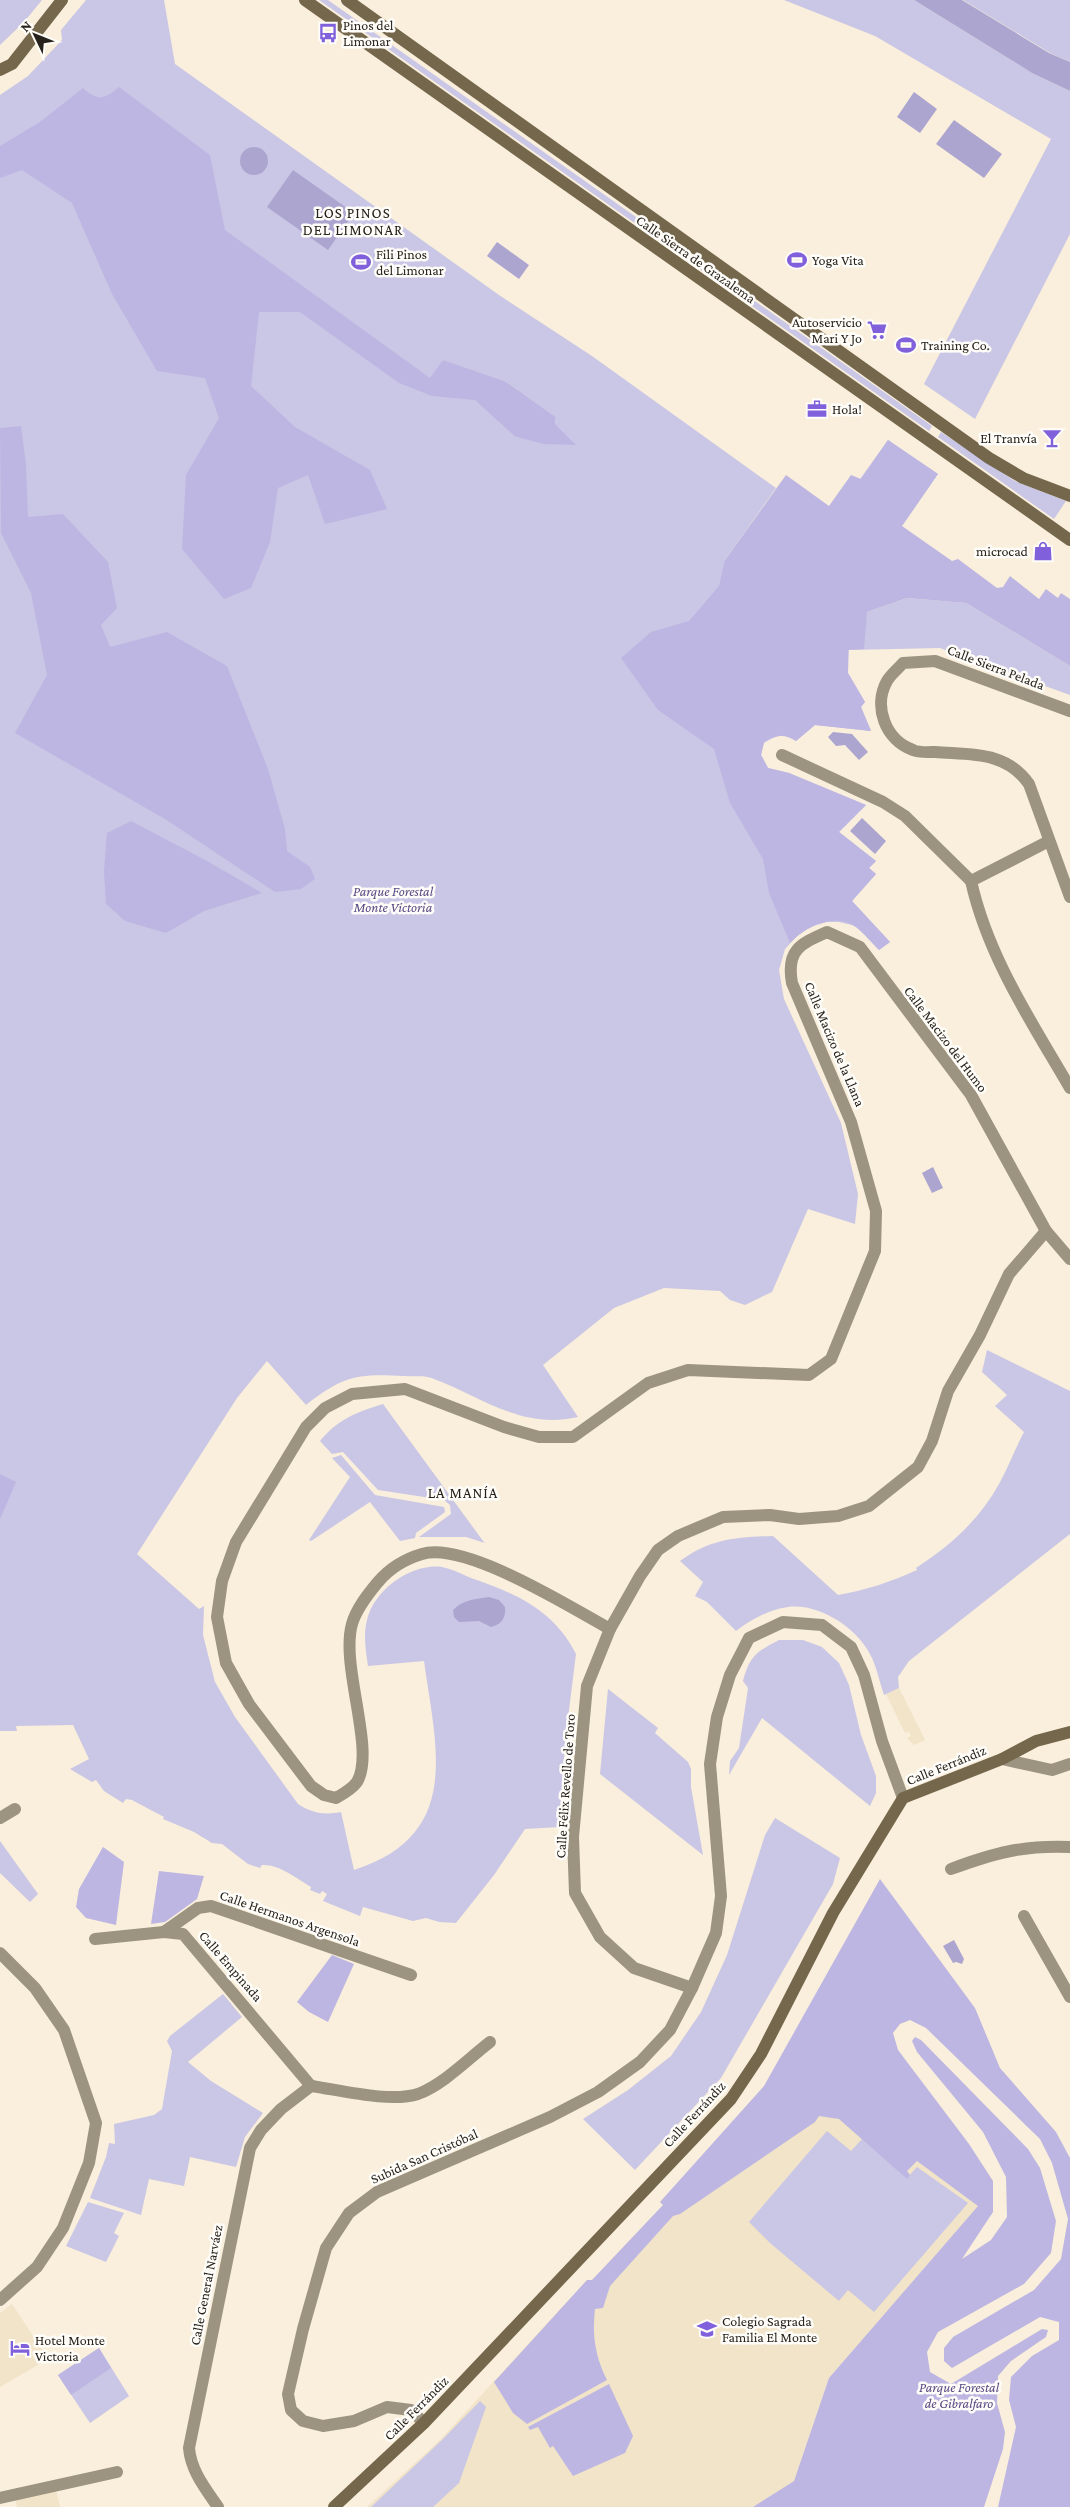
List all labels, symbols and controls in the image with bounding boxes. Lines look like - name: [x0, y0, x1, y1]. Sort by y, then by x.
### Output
- north arrow: [10, 10, 60, 60]
- text: N: [16, 17, 35, 35]
- place label: Pinos del Limonar: [343, 17, 394, 49]
- bus stop icon: Pinos del Limonar: [317, 22, 339, 44]
- district label: LOS PINOS DEL LIMONAR: [303, 205, 403, 238]
- street label: Calle Sierra de Grazalema: [633, 212, 759, 307]
- place label: Fili Pinos del Limonar: [376, 246, 444, 278]
- sports icon: Yoga Vita: [786, 249, 808, 271]
- sports icon: Fili Pinos del Limonar: [350, 251, 372, 273]
- place label: Yoga Vita: [812, 252, 864, 268]
- place label: Autoservicio Mari Y Jo: [792, 314, 862, 346]
- supermarket icon: Autoservicio Mari Y Jo: [866, 319, 888, 341]
- sports icon: Training Co.: [895, 334, 917, 356]
- place label: Training Co.: [921, 337, 990, 353]
- office icon: Hola!: [806, 398, 828, 420]
- place label: Hola!: [832, 401, 862, 417]
- bar icon: El Tranvía: [1041, 427, 1063, 449]
- place label: El Tranvía: [980, 430, 1038, 446]
- shop icon: microcad: [1032, 540, 1054, 562]
- place label: microcad: [976, 543, 1029, 559]
- street label: Calle Sierra Pelada: [945, 641, 1047, 693]
- park label: Parque Forestal Monte Victoria: [353, 883, 434, 915]
- street label: Calle Macizo de la Llana: [801, 979, 869, 1109]
- street label: Calle Macizo del Humo: [901, 983, 991, 1095]
- district label: LA MANÍA: [428, 1485, 498, 1501]
- street label: Calle Félix Revello de Toro: [552, 1713, 578, 1859]
- street label: Calle Ferrándiz: [904, 1742, 988, 1788]
- street label: Calle Hermanos Argensola: [218, 1886, 363, 1950]
- street label: Calle Empinada: [196, 1927, 266, 2005]
- street label: Calle Ferrándiz: [659, 2078, 729, 2150]
- street label: Subida San Cristóbal: [368, 2125, 480, 2187]
- street label: Calle General Narváez: [186, 2223, 226, 2347]
- place label: Colegio Sagrada Familia El Monte: [722, 2313, 817, 2345]
- school or university icon: Colegio Sagrada Familia El Monte: [696, 2318, 718, 2340]
- place label: Hotel Monte Victoria: [35, 2332, 105, 2364]
- hotel icon: Hotel Monte Victoria: [9, 2337, 31, 2359]
- street label: Calle Ferrándiz: [381, 2373, 451, 2443]
- park label: Parque Forestal de Gibralfaro: [919, 2379, 1000, 2411]

